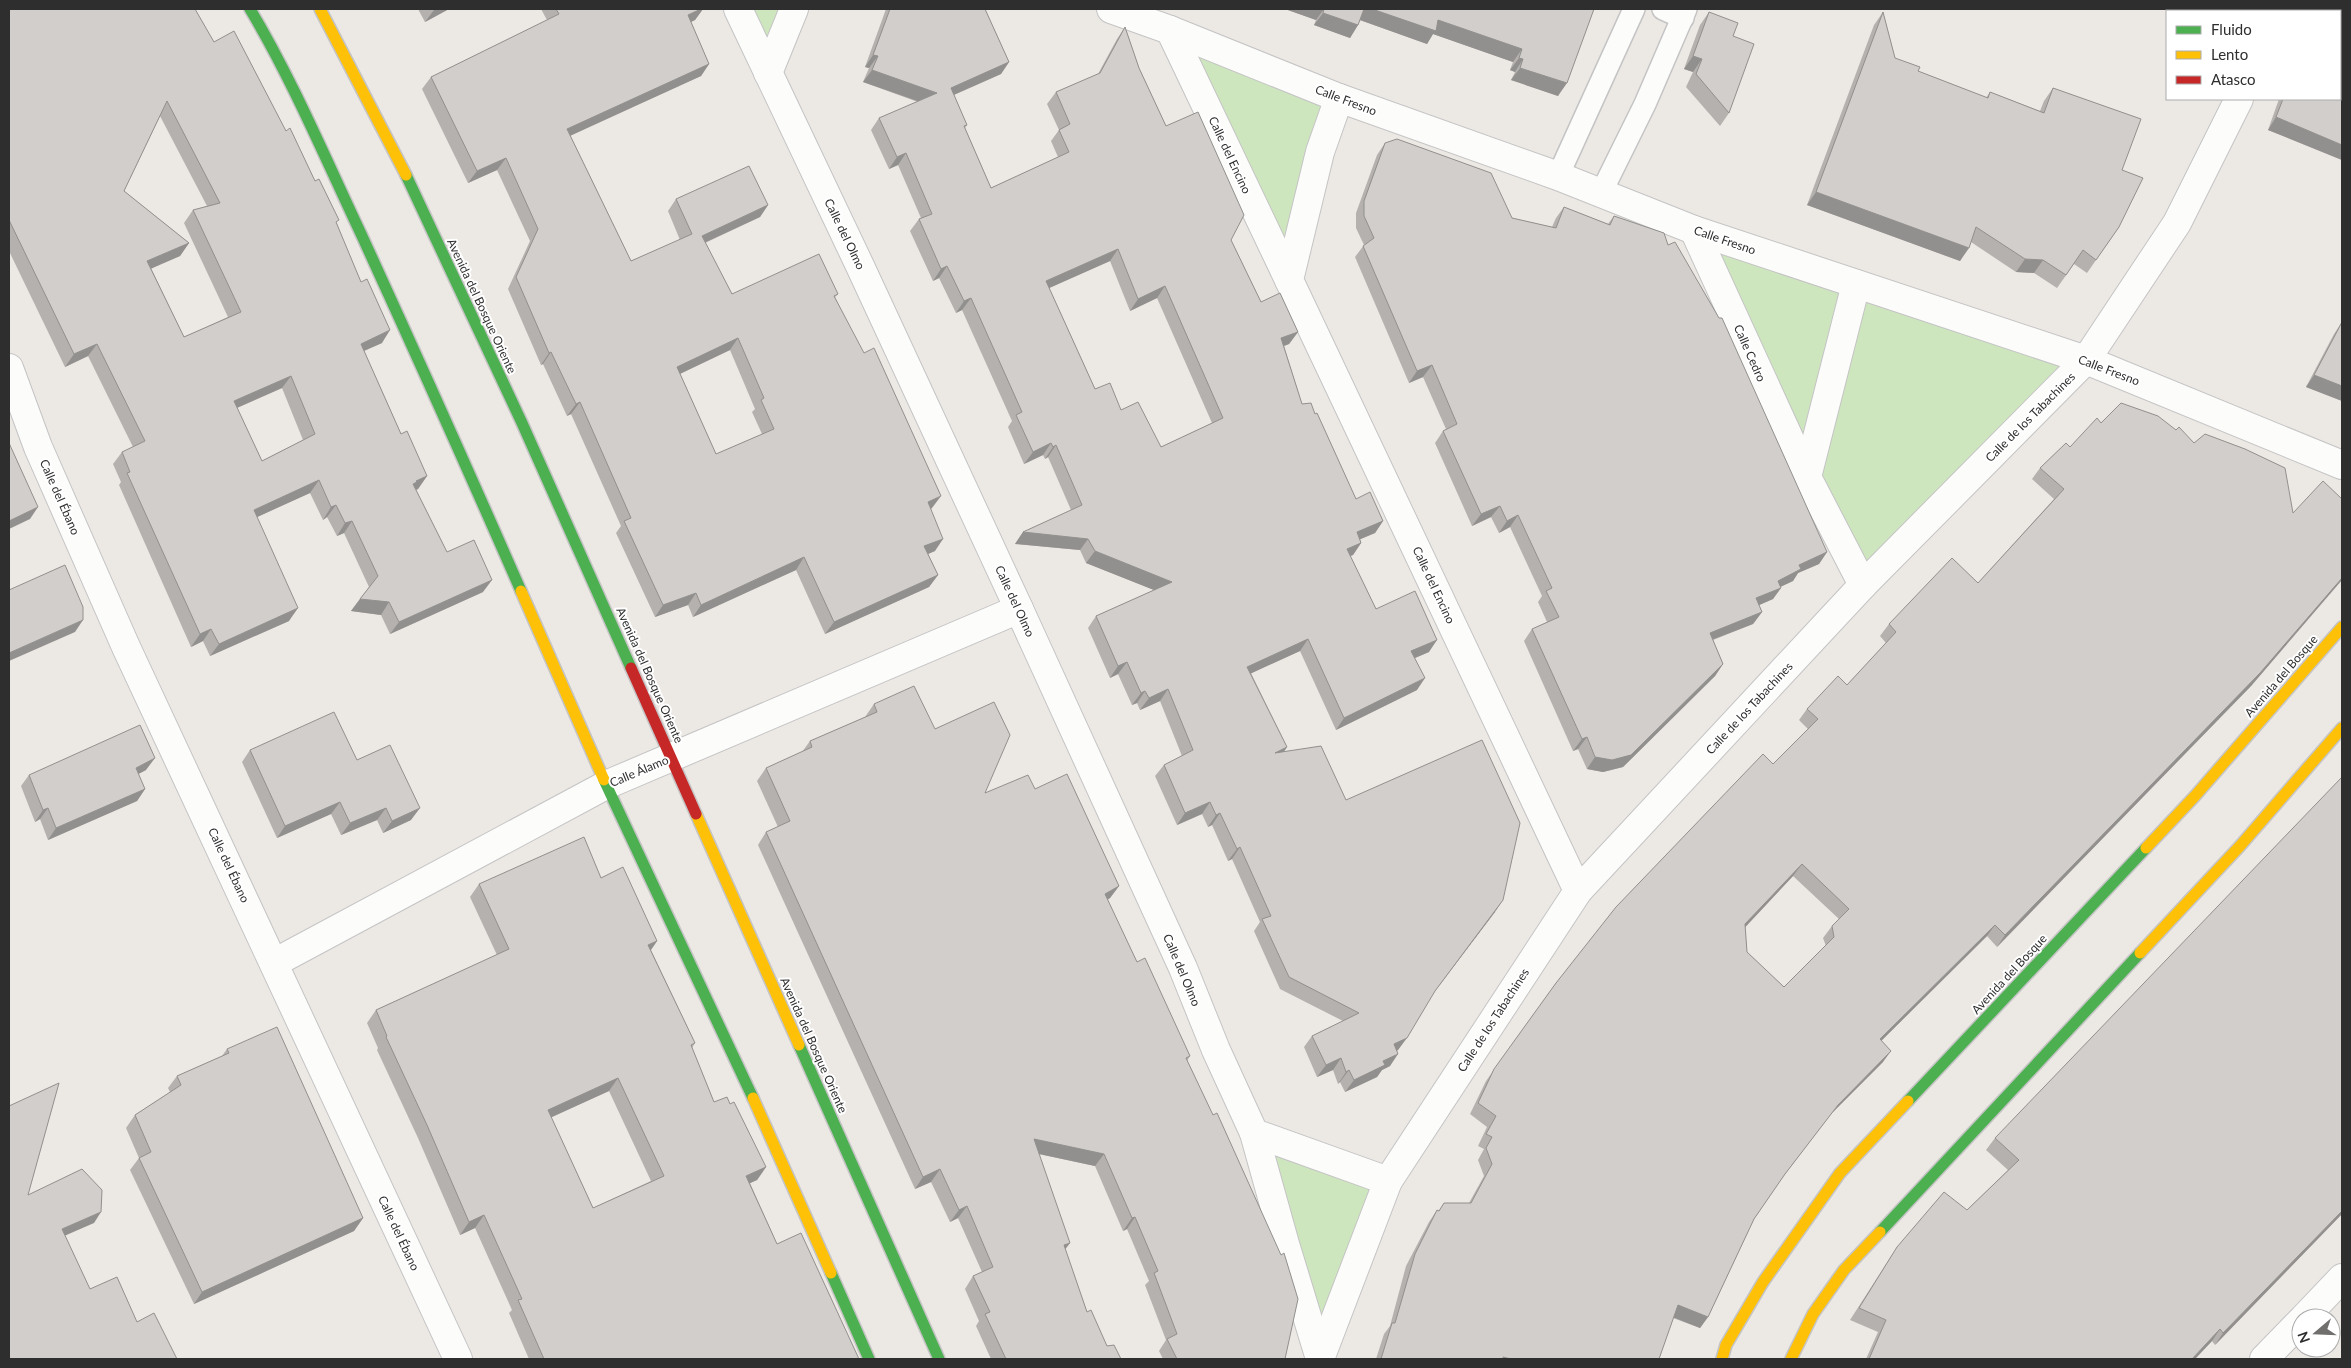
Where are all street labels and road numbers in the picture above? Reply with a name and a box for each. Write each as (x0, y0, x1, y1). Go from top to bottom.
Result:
street label: Calle Fresno (1313, 81, 1379, 119)
street label: Calle del Encino (1206, 114, 1255, 196)
street label: Calle del Olmo (821, 196, 869, 272)
street label: Calle Fresno (1692, 222, 1758, 258)
street label: Avenida del Bosque Oriente (444, 236, 520, 376)
street label: Calle Cedro (1731, 322, 1769, 384)
street label: Calle Fresno (2076, 351, 2142, 389)
street label: Calle de los Tabachines (1982, 369, 2078, 465)
street label: Calle del Ébano (37, 457, 83, 537)
street label: Calle del Encino (1410, 544, 1459, 626)
street label: Calle del Olmo (992, 563, 1038, 639)
street label: Avenida del Bosque Oriente (613, 605, 687, 745)
street label: Avenida del Bosque (2241, 632, 2321, 720)
street label: Calle de los Tabachines (1702, 659, 1796, 757)
street label: Calle Álamo (607, 752, 671, 790)
street label: Calle del Ébano (205, 825, 253, 905)
street label: Avenida del Bosque (1968, 931, 2050, 1017)
street label: Calle del Olmo (1160, 932, 1204, 1009)
street label: Calle de los Tabachines (1454, 965, 1532, 1075)
street label: Avenida del Bosque Oriente (777, 975, 851, 1115)
street label: Calle del Ébano (375, 1193, 423, 1273)

